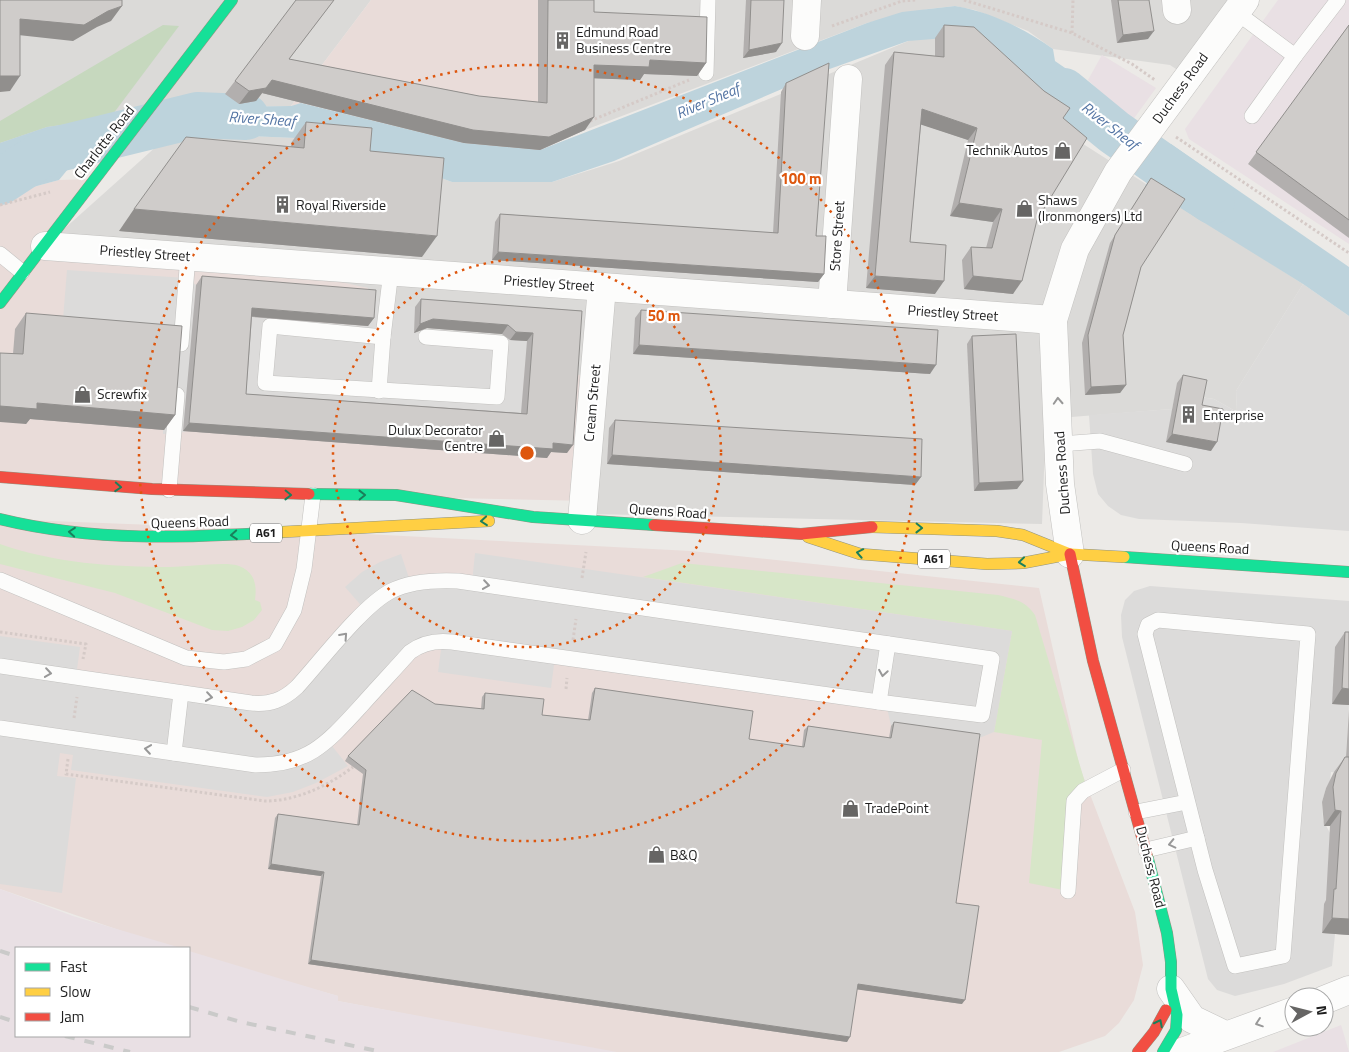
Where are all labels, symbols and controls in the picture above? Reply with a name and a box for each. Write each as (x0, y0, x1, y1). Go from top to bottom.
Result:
place label: Edmund Road Business Centre (576, 21, 671, 58)
building icon: Edmund Road Business Centre (552, 30, 572, 50)
street label: Duchess Road (1147, 48, 1213, 128)
water label: River Sheaf (672, 76, 745, 124)
water label: River Sheaf (1077, 96, 1146, 157)
street label: Charlotte Road (68, 101, 139, 183)
water label: River Sheaf (228, 105, 299, 132)
place label: Technik Autos (966, 139, 1048, 160)
shop icon: Technik Autos (1052, 140, 1072, 160)
text: 100 m (780, 167, 822, 190)
place label: Shaws (Ironmongers) Ltd (1038, 189, 1142, 226)
place label: Royal Riverside (296, 194, 386, 215)
building icon: Royal Riverside (272, 195, 292, 215)
shop icon: Shaws (Ironmongers) Ltd (1014, 198, 1034, 218)
street label: Store Street (824, 200, 849, 272)
street label: Priestley Street (99, 239, 191, 266)
street label: Priestley Street (503, 269, 595, 296)
street label: Priestley Street (907, 299, 999, 326)
text: 50 m (648, 304, 680, 327)
street label: Cream Street (578, 363, 605, 442)
place label: Screwfix (97, 383, 148, 404)
shop icon: Screwfix (73, 384, 93, 404)
one-way arrow (1052, 397, 1063, 405)
place label: Enterprise (1203, 404, 1264, 425)
building icon: Enterprise (1179, 405, 1199, 425)
place label: Dulux Decorator Centre (388, 419, 483, 456)
shop icon: Dulux Decorator Centre (487, 428, 507, 448)
street label: Duchess Road (1048, 431, 1075, 515)
centre of rings (518, 444, 536, 462)
one-way arrow (115, 481, 123, 492)
one-way arrow (284, 490, 292, 500)
one-way arrow (358, 490, 366, 500)
street label: Queens Road (628, 497, 708, 524)
street label: Queens Road (151, 510, 229, 533)
one-way arrow (480, 515, 488, 526)
one-way arrow (916, 523, 923, 533)
road number: A61 (250, 524, 282, 542)
one-way arrow (68, 527, 76, 538)
one-way arrow (230, 529, 238, 540)
street label: Queens Road (1170, 534, 1250, 559)
one-way arrow (856, 548, 865, 559)
road number: A61 (918, 550, 950, 568)
one-way arrow (1018, 557, 1026, 568)
one-way arrow (482, 579, 490, 590)
one-way arrow (338, 632, 347, 641)
one-way arrow (44, 668, 53, 678)
one-way arrow (878, 669, 889, 677)
one-way arrow (205, 691, 213, 702)
one-way arrow (144, 745, 153, 755)
place label: TradePoint (865, 797, 929, 818)
shop icon: TradePoint (841, 798, 861, 818)
street label: Duchess Road (1131, 824, 1172, 910)
one-way arrow (1167, 838, 1176, 849)
place label: B&Q (670, 844, 697, 865)
shop icon: B&Q (646, 845, 666, 865)
legend (15, 947, 190, 1037)
text: Fast (60, 955, 88, 978)
text: Slow (60, 980, 91, 1003)
north arrow (1284, 987, 1334, 1037)
text: N (1311, 1004, 1333, 1016)
text: Jam (60, 1005, 84, 1028)
one-way arrow (1256, 1017, 1264, 1027)
one-way arrow (1153, 1019, 1163, 1028)

